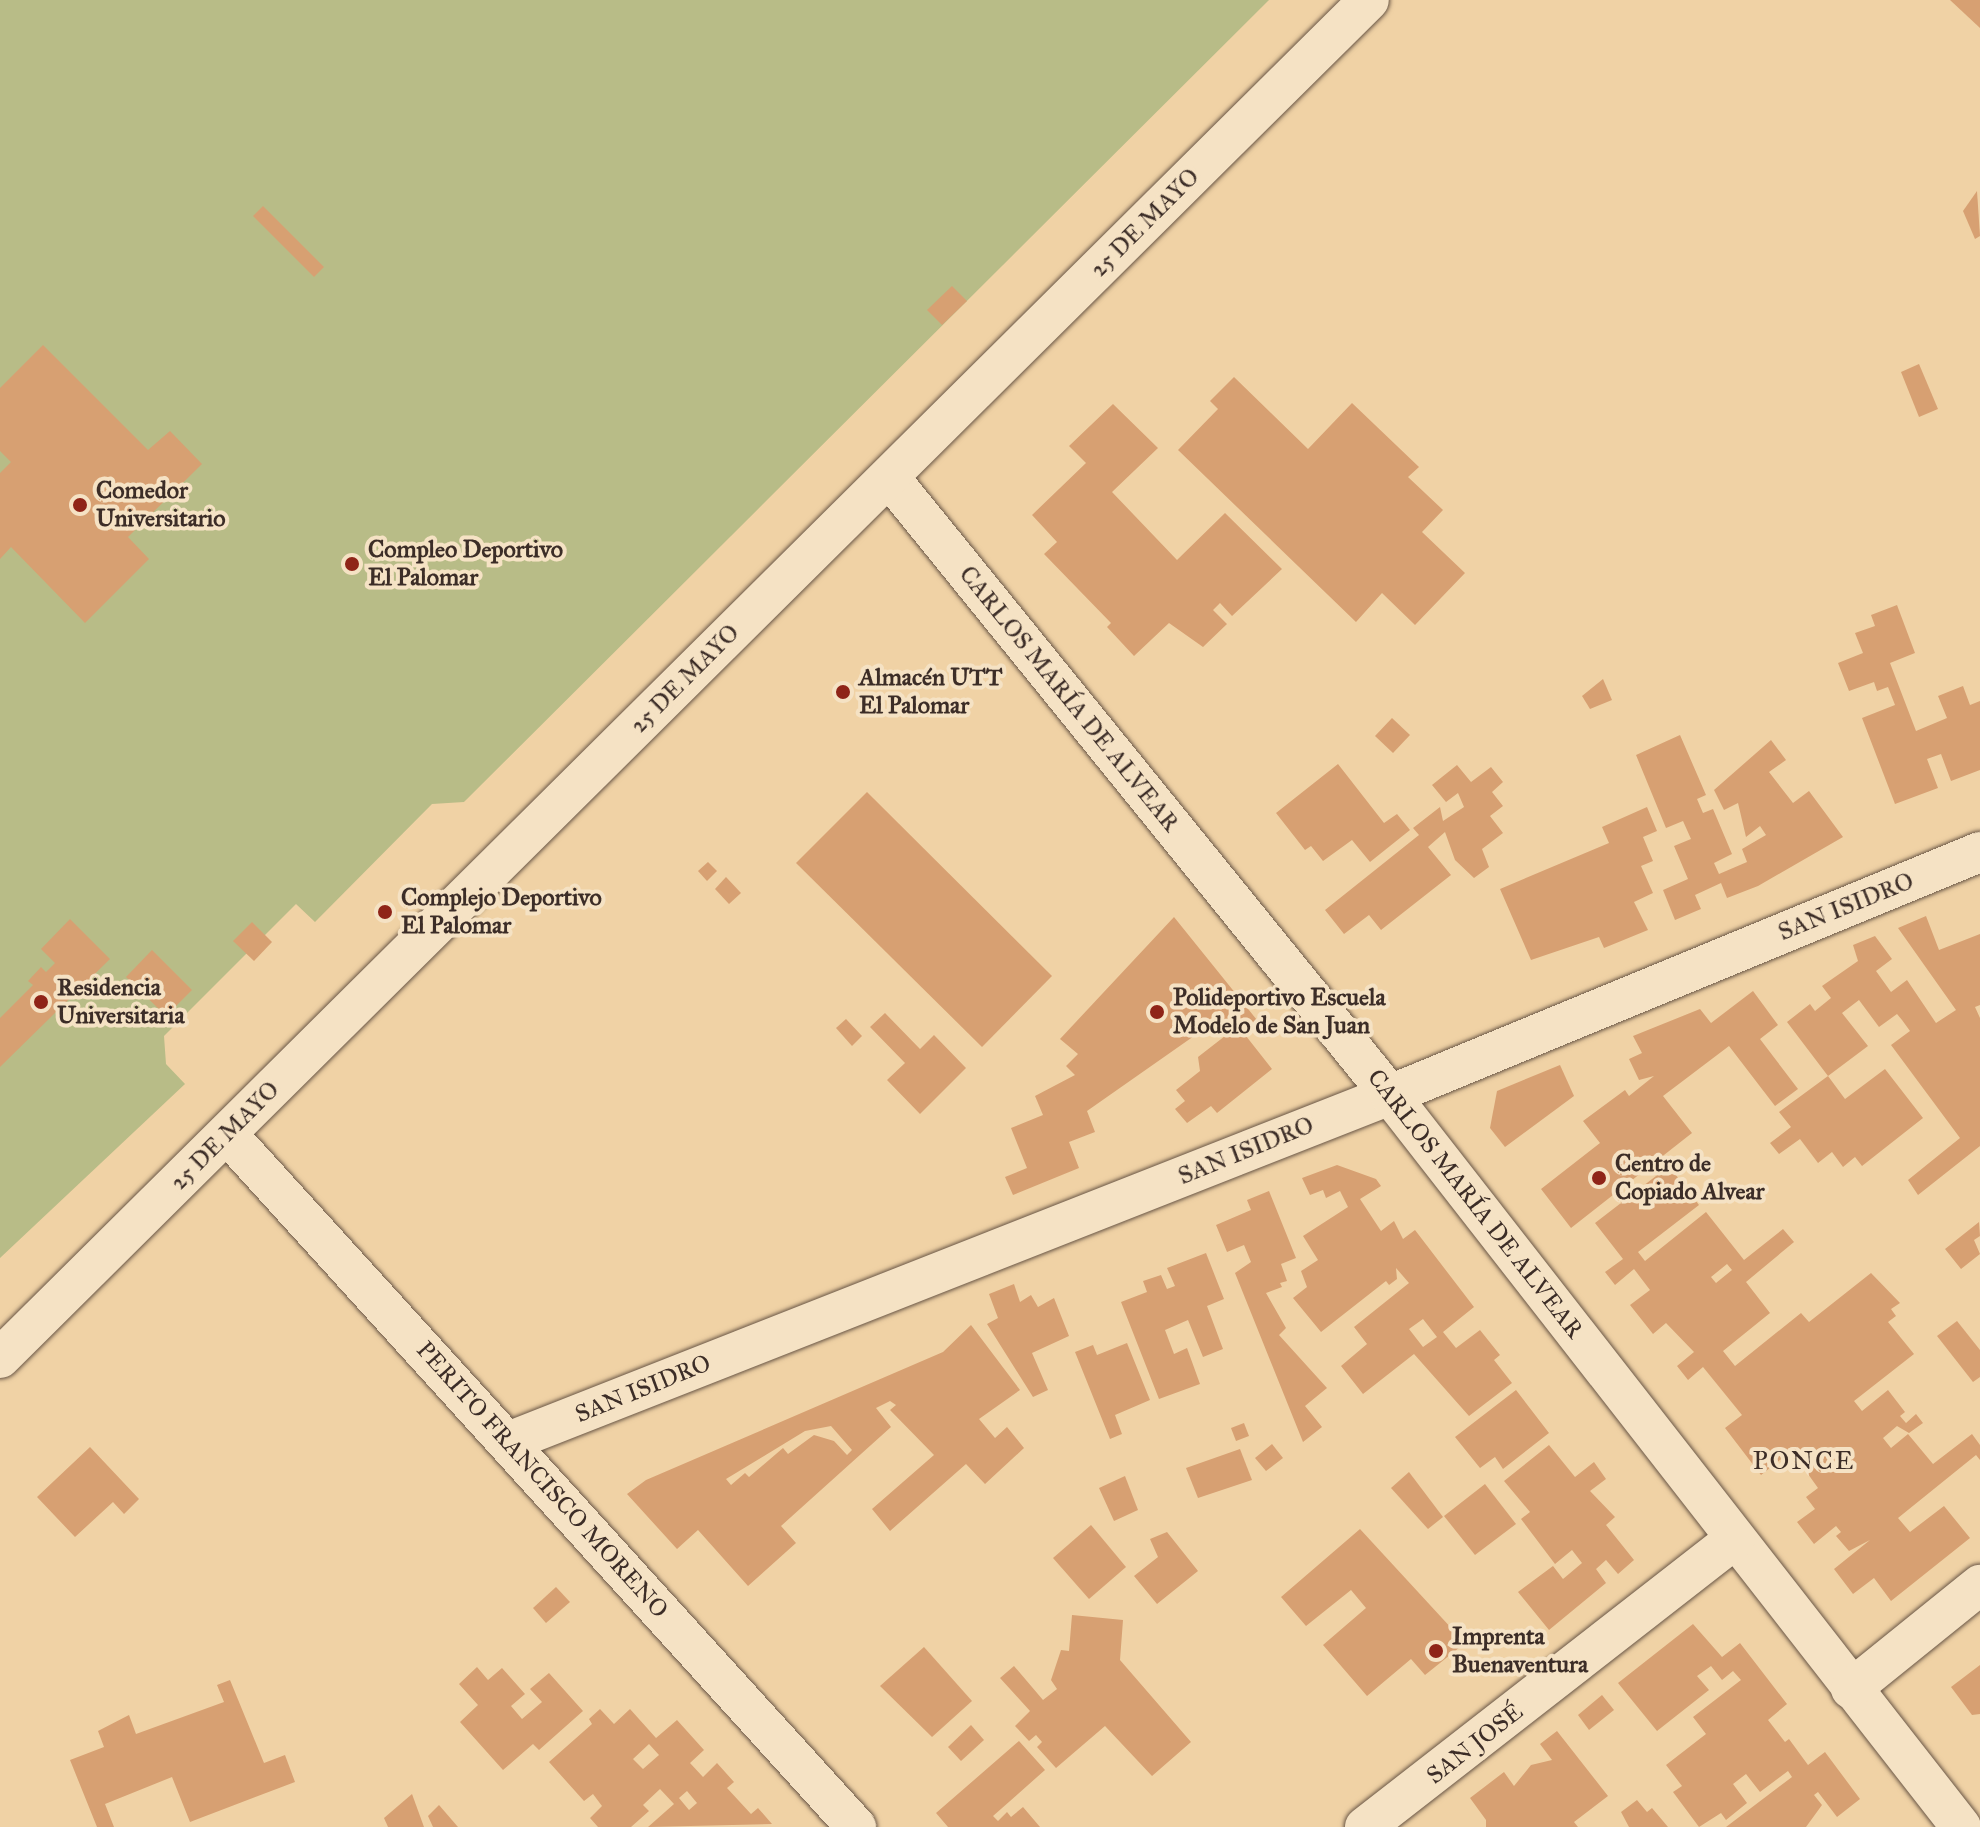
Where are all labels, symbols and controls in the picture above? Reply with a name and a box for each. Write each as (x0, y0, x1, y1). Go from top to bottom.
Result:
street label: 25 DE MAYO (1085, 163, 1205, 283)
place label: Comedor Universitario (96, 477, 226, 533)
marker: Comedor Universitario (71, 496, 89, 514)
place label: Compleo Deportivo El Palomar (368, 536, 563, 592)
marker: Compleo Deportivo El Palomar (343, 555, 361, 573)
street label: CARLOS MARÍA DE ALVEAR (953, 560, 1185, 838)
street label: 25 DE MAYO (625, 619, 745, 739)
place label: Almacén UTT El Palomar (859, 664, 1002, 720)
marker: Almacén UTT El Palomar (834, 683, 852, 701)
street label: SAN ISIDRO (1774, 867, 1918, 947)
place label: Complejo Deportivo El Palomar (401, 884, 602, 940)
marker: Complejo Deportivo El Palomar (376, 903, 394, 921)
place label: Residencia Universitaria (57, 974, 185, 1030)
place label: Polideportivo Escuela Modelo de San Juan (1173, 984, 1386, 1040)
marker: Residencia Universitaria (32, 993, 50, 1011)
marker: Polideportivo Escuela Modelo de San Juan (1148, 1003, 1166, 1021)
street label: CARLOS MARÍA DE ALVEAR (1361, 1064, 1589, 1344)
street label: 25 DE MAYO (165, 1076, 285, 1196)
street label: SAN ISIDRO (1174, 1111, 1318, 1191)
place label: Centro de Copiado Alvear (1615, 1150, 1765, 1206)
marker: Centro de Copiado Alvear (1590, 1169, 1608, 1187)
street label: PERITO FRANCISCO MORENO (410, 1336, 674, 1624)
street label: SAN ISIDRO (571, 1349, 715, 1429)
district label: PONCE (1753, 1445, 1855, 1477)
place label: Imprenta Buenaventura (1452, 1623, 1588, 1679)
marker: Imprenta Buenaventura (1427, 1642, 1445, 1660)
street label: SAN JOSÉ (1421, 1698, 1529, 1790)

